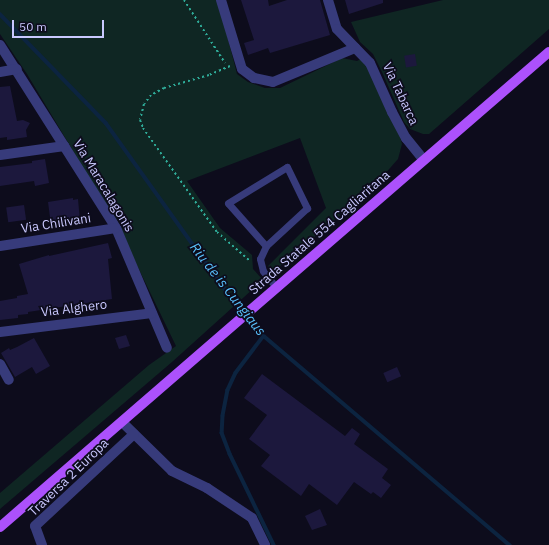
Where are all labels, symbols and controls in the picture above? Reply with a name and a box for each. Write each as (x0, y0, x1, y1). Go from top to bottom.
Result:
scale bar (14, 12, 106, 38)
text: 50 m (19, 19, 47, 34)
street label: Via Tabarca (379, 60, 421, 128)
street label: Via Maracalagonis (69, 137, 137, 235)
street label: Strada Statale 554 Cagliaritana (246, 168, 394, 298)
street label: Via Chilivani (20, 211, 92, 237)
water label: Riu de is Cungiaus (186, 239, 270, 339)
street label: Via Alghero (40, 297, 108, 321)
street label: Traversa 2 Europa (26, 436, 112, 520)

